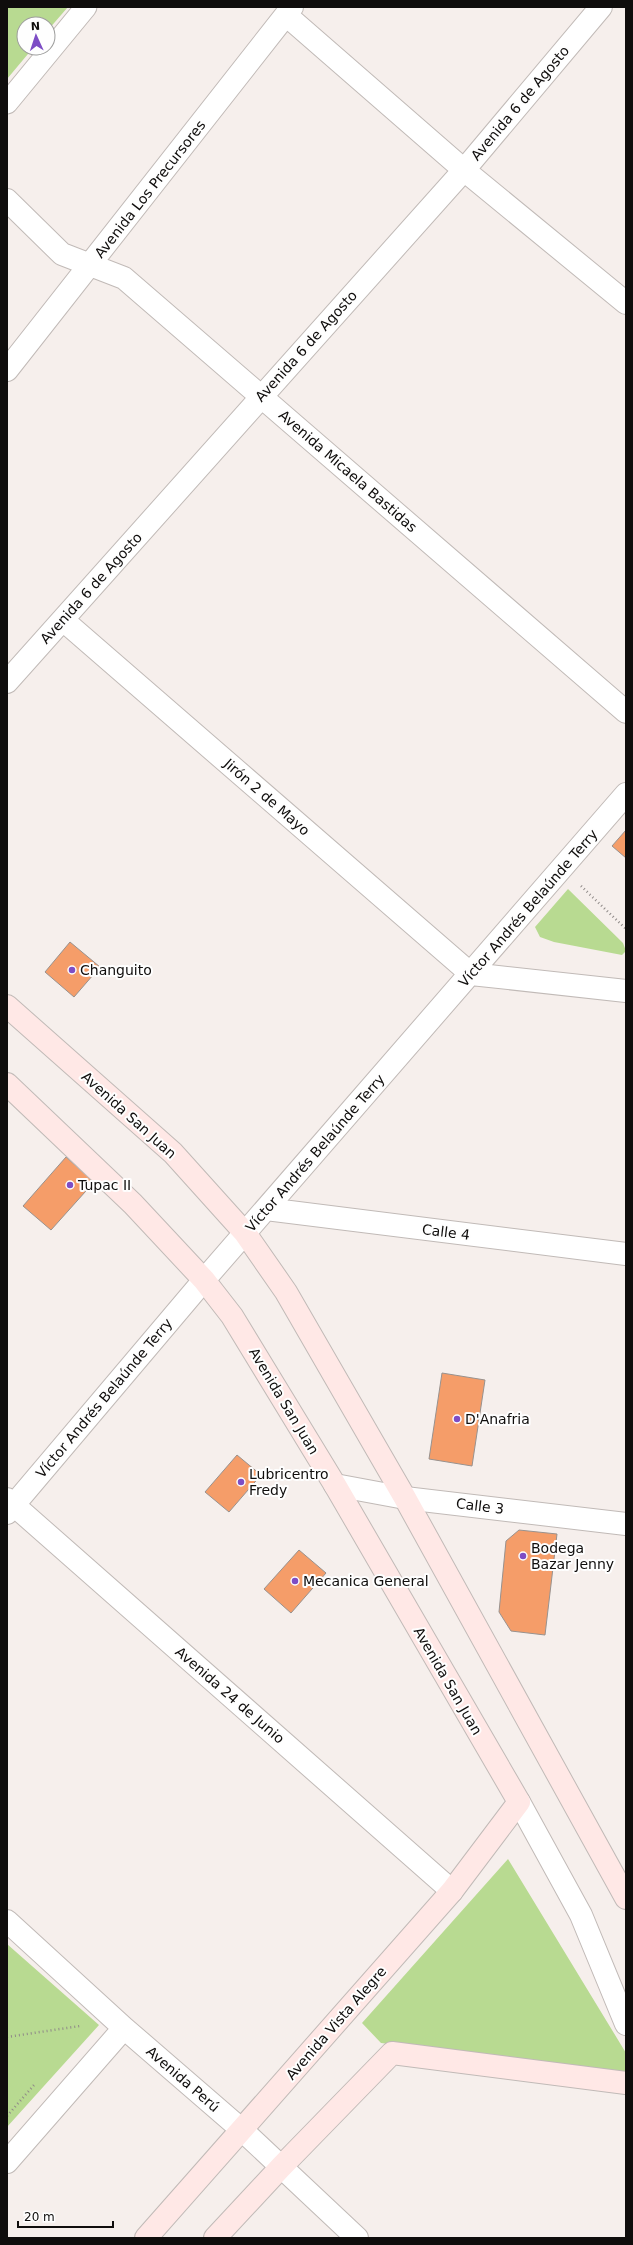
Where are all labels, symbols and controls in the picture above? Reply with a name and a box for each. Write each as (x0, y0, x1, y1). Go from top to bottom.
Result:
north arrow (16, 16, 56, 56)
text: N (31, 20, 40, 33)
street label: Avenida 6 de Agosto (468, 43, 572, 163)
street label: Avenida Los Precursores (91, 117, 209, 261)
street label: Avenida 6 de Agosto (252, 287, 360, 405)
street label: Avenida Micaela Bastidas (276, 407, 420, 535)
street label: Avenida 6 de Agosto (37, 529, 145, 647)
street label: Jirón 2 de Mayo (220, 755, 313, 839)
street label: Víctor Andrés Belaúnde Terry (455, 826, 601, 990)
place label: Changuito (80, 962, 152, 978)
marker: Changuito (67, 965, 77, 975)
street label: Avenida San Juan (78, 1068, 180, 1162)
street label: Víctor Andrés Belaúnde Terry (242, 1071, 388, 1235)
place label: Tupac II (77, 1177, 131, 1193)
marker: Tupac II (65, 1180, 75, 1190)
street label: Calle 4 (421, 1221, 471, 1243)
street label: Víctor Andrés Belaúnde Terry (33, 1315, 175, 1481)
street label: Avenida San Juan (246, 1345, 322, 1457)
place label: D'Anafria (465, 1411, 530, 1427)
marker: D'Anafria (452, 1414, 462, 1424)
place label: Lubricentro Fredy (249, 1466, 329, 1498)
marker: Lubricentro Fredy (236, 1477, 246, 1487)
street label: Calle 3 (455, 1495, 505, 1517)
place label: Bodega Bazar Jenny (531, 1540, 614, 1572)
marker: Bodega Bazar Jenny (518, 1551, 528, 1561)
place label: Mecanica General (303, 1573, 429, 1589)
marker: Mecanica General (290, 1576, 300, 1586)
street label: Avenida San Juan (411, 1624, 485, 1738)
street label: Avenida 24 de Junio (172, 1643, 288, 1747)
street label: Avenida Vista Alegre (283, 1963, 389, 2083)
street label: Avenida Perú (143, 2043, 223, 2115)
scale bar (18, 2203, 113, 2229)
text: 20 m (24, 2210, 55, 2224)

